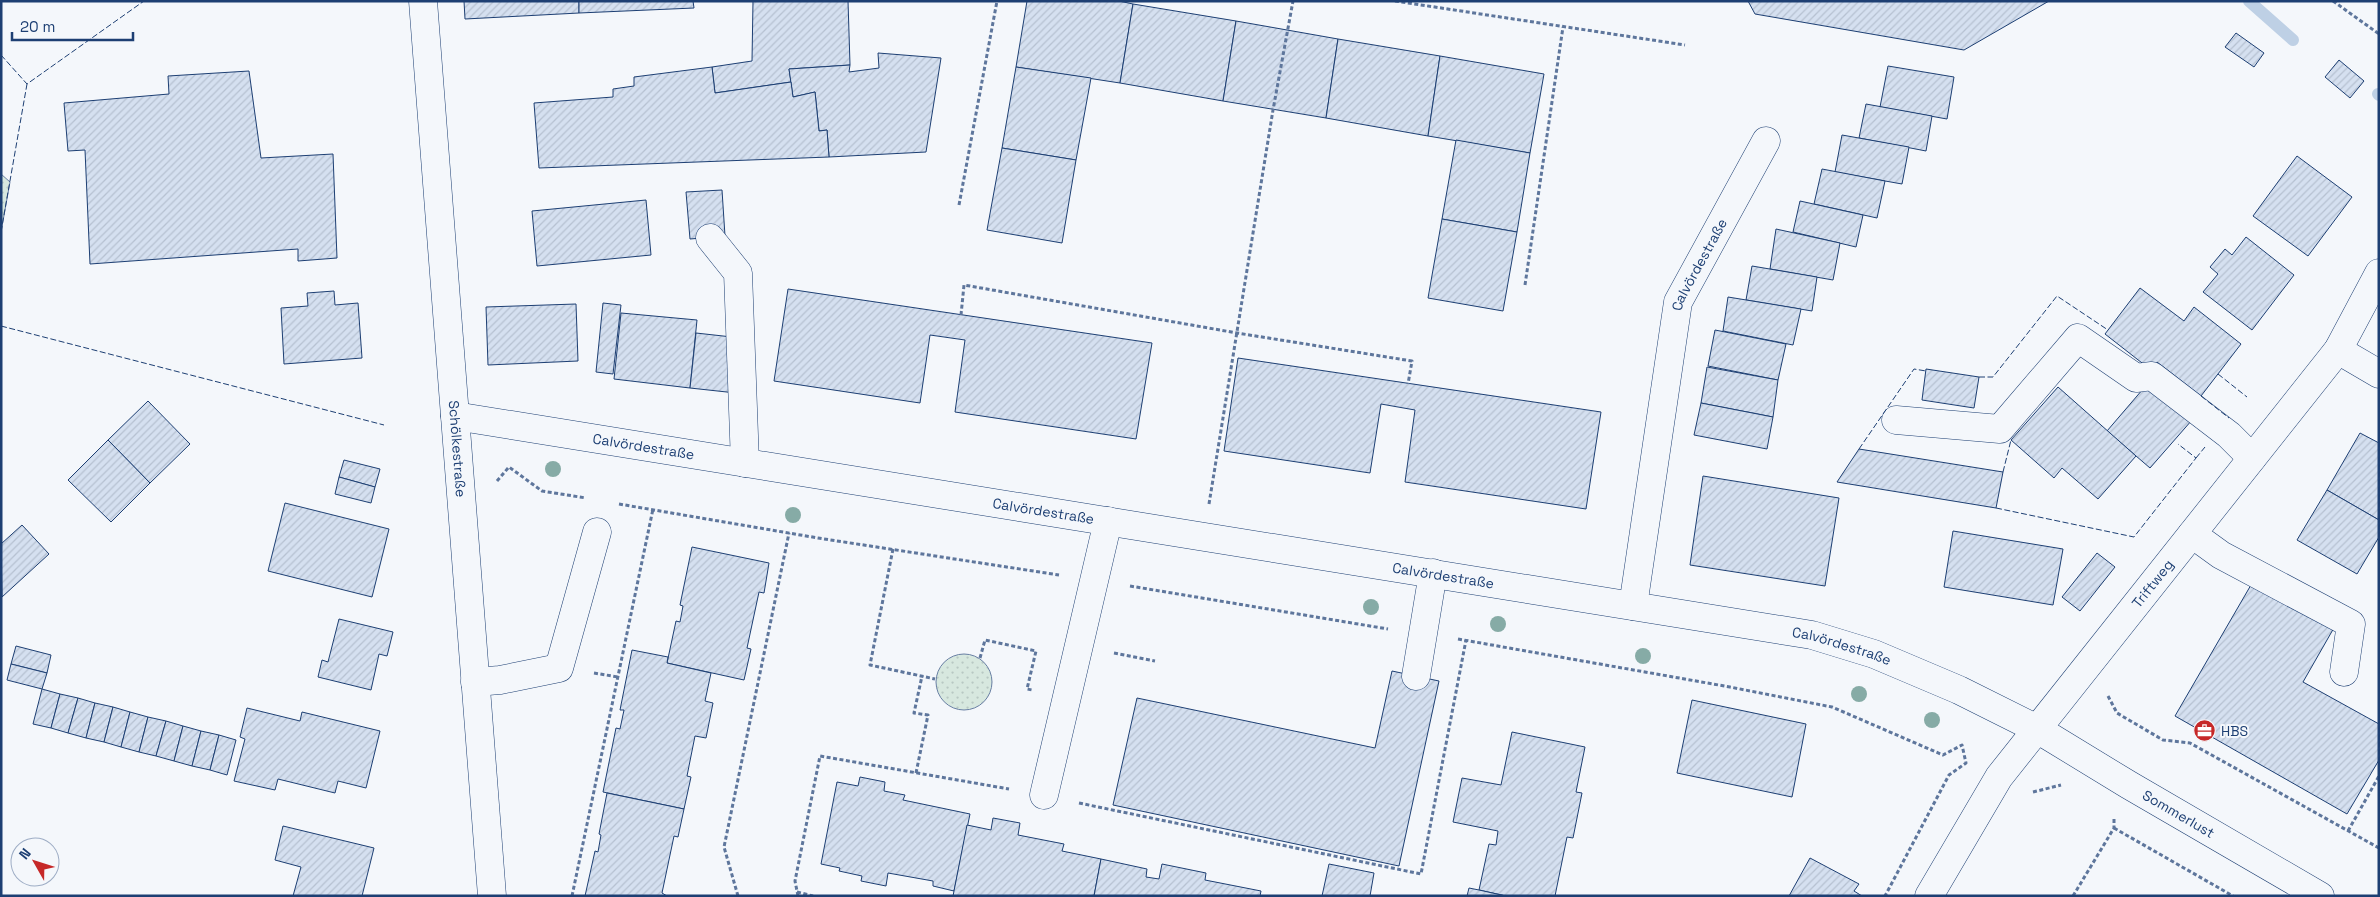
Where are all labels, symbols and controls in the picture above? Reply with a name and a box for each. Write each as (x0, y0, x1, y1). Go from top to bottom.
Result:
scale bar (12, 10, 134, 42)
text: 20 m (20, 17, 55, 36)
street label: Calvördestraße (1668, 215, 1731, 312)
street label: Schölkestraße (445, 400, 470, 498)
street label: Calvördestraße (591, 429, 696, 463)
street label: Calvördestraße (991, 494, 1095, 528)
street label: Triftweg (2128, 556, 2177, 611)
street label: Calvördestraße (1391, 558, 1495, 593)
street label: Calvördestraße (1791, 623, 1894, 669)
office icon: HBS (2193, 719, 2217, 743)
place label: HBS (2221, 722, 2248, 740)
street label: Sommerlust (2139, 786, 2218, 842)
north arrow (10, 837, 60, 887)
text: N (15, 845, 35, 863)

